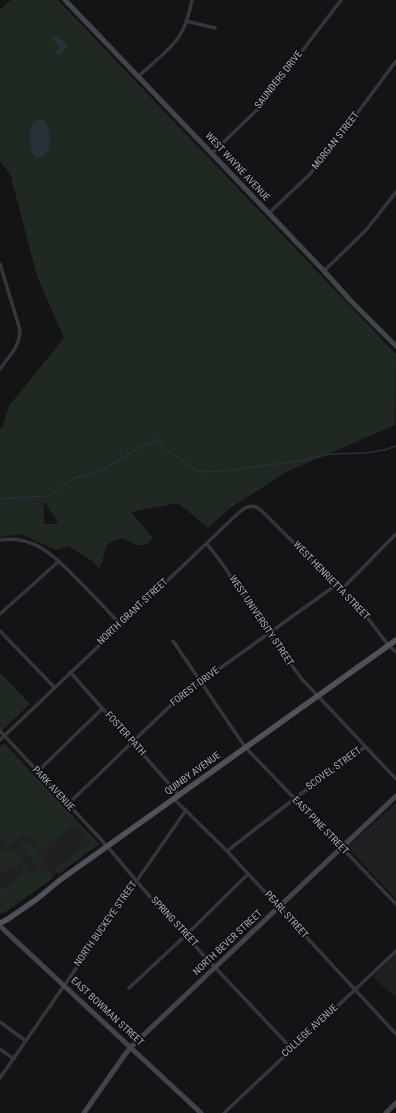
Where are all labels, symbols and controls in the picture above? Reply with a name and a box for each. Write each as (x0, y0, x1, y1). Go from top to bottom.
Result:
street label: SAUNDERS DRIVE (253, 49, 305, 111)
street label: MORGAN STREET (310, 110, 362, 172)
street label: WEST WAYNE AVENUE (202, 130, 272, 204)
street label: WEST HENRIETTA STREET (290, 539, 372, 623)
street label: WEST UNIVERSITY STREET (226, 573, 296, 669)
street label: NORTH GRANT STREET (95, 576, 171, 648)
street label: FOREST DRIVE (168, 665, 222, 709)
street label: FOSTER PATH (102, 709, 148, 759)
street label: SCOVEL STREET (304, 745, 364, 793)
street label: QUINBY AVENUE (163, 750, 223, 798)
street label: PARK AVENUE (29, 764, 77, 814)
street label: EAST PINE STREET (289, 795, 351, 857)
street label: NORTH BUCKEYE STREET (72, 879, 140, 969)
street label: PEARL STREET (262, 889, 310, 941)
street label: SPRING STREET (148, 895, 200, 949)
street label: NORTH BEVER STREET (191, 908, 265, 978)
street label: EAST BOWMAN STREET (68, 975, 146, 1049)
street label: COLLEGE AVENUE (280, 1002, 340, 1060)

